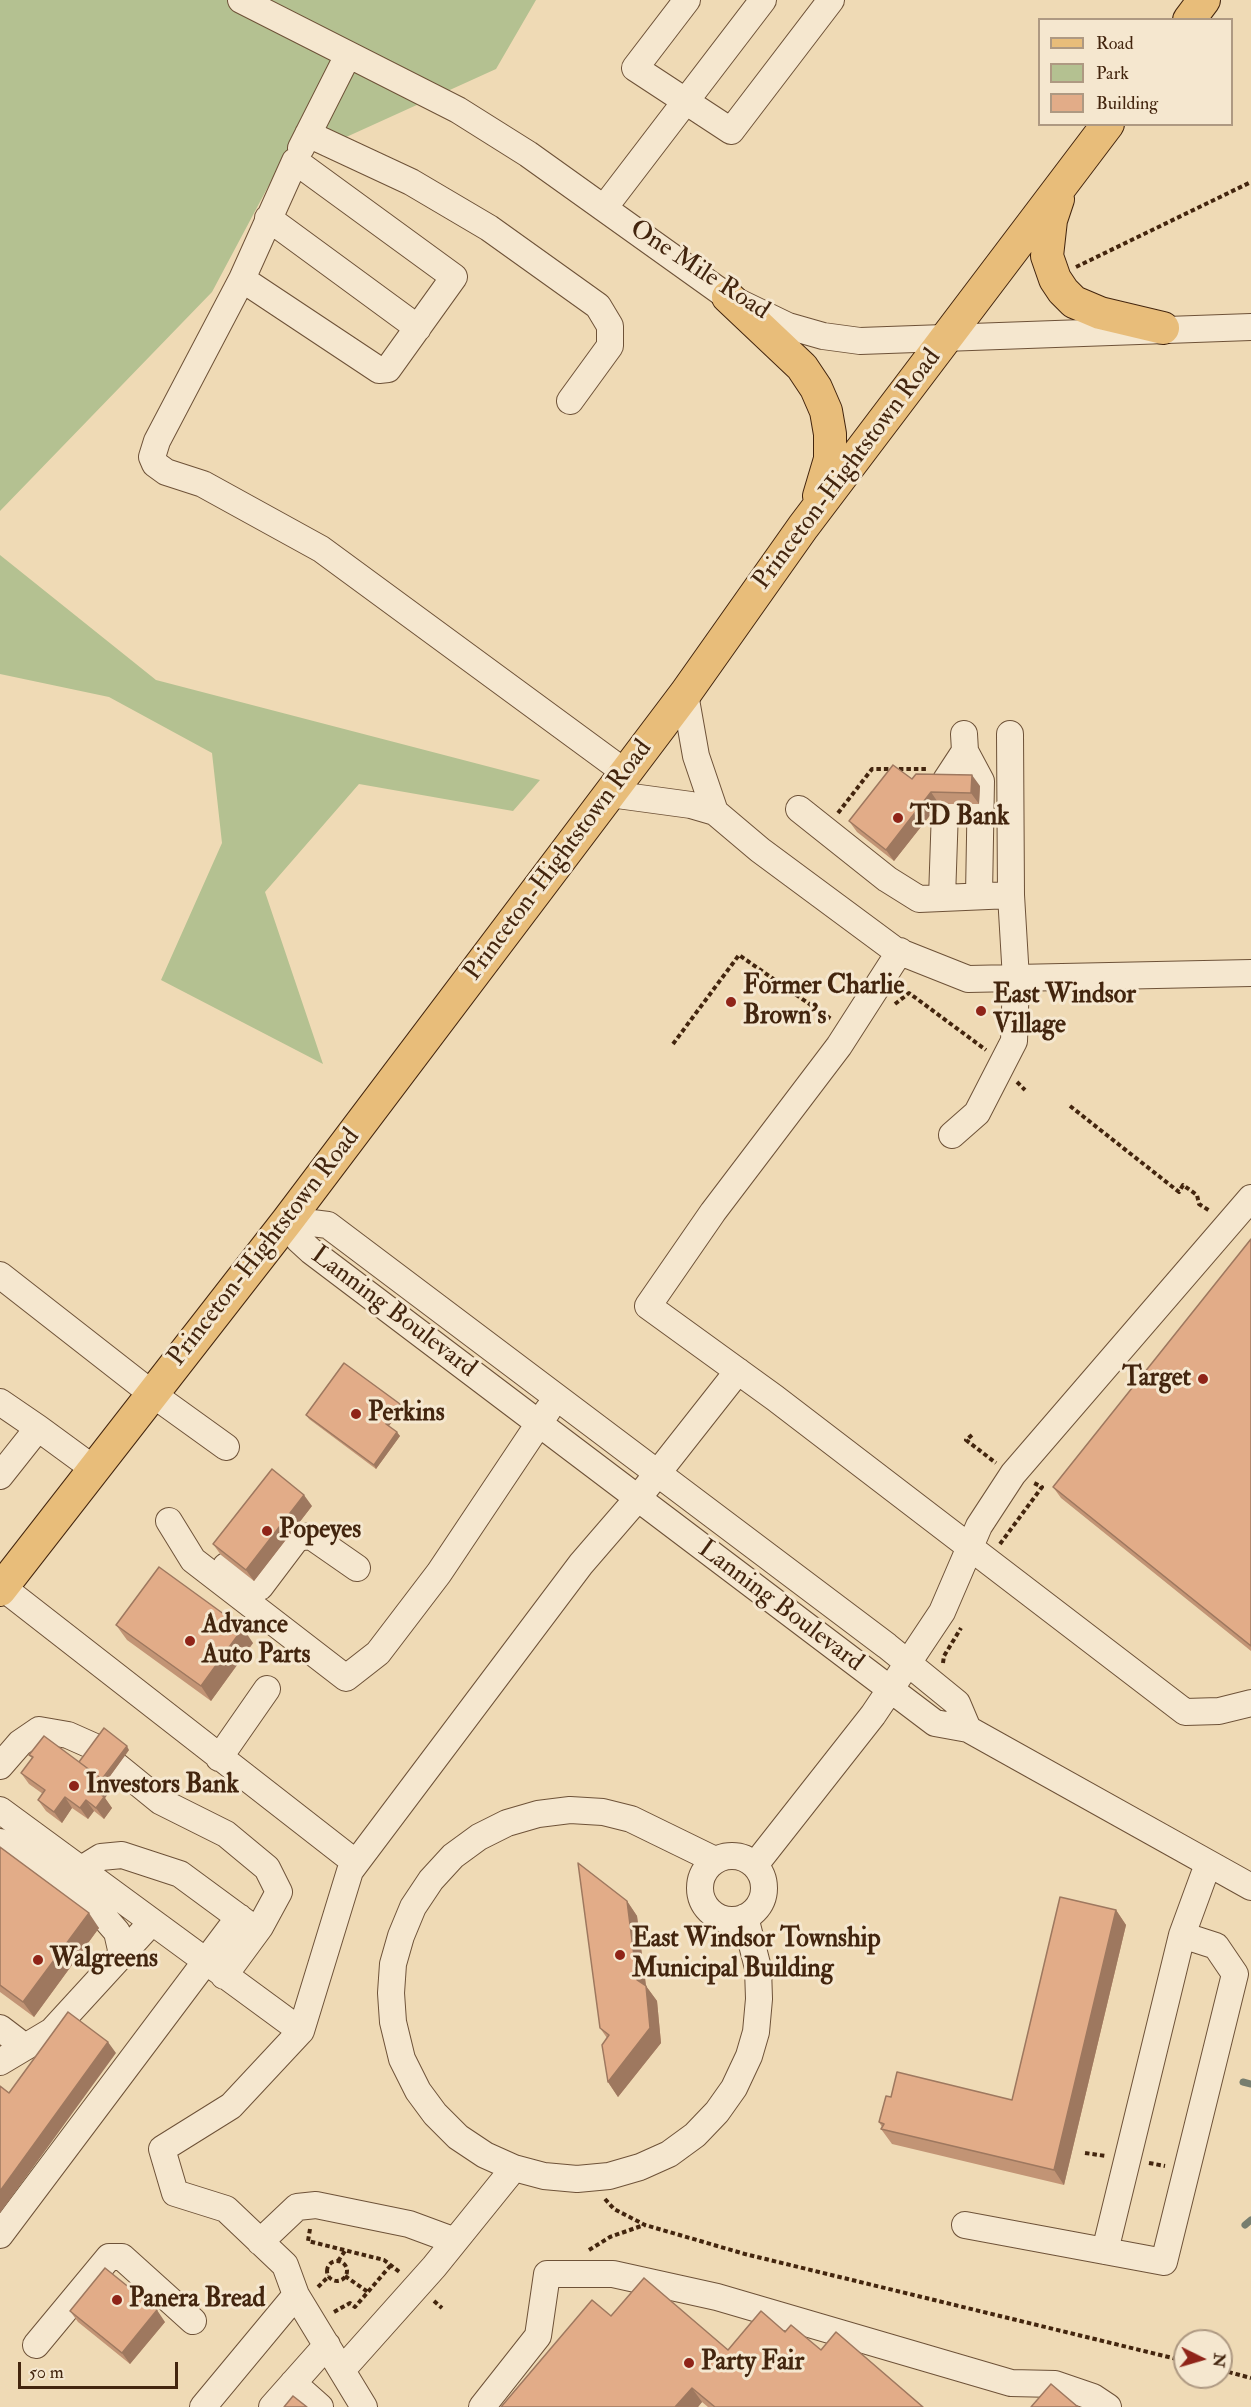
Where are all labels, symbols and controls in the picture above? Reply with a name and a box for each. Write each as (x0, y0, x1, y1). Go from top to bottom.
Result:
legend (1038, 18, 1233, 126)
text: Road (1096, 32, 1134, 55)
text: Park (1096, 62, 1129, 85)
text: Building (1096, 92, 1158, 115)
street label: One Mile Road (623, 214, 775, 328)
street label: Princeton-Hightstown Road (747, 343, 949, 597)
street label: Princeton-Hightstown Road (458, 734, 660, 988)
place label: TD Bank (910, 802, 1010, 834)
marker: TD Bank (891, 811, 905, 825)
place label: Former Charlie Brown's (743, 971, 904, 1032)
place label: East Windsor Village (993, 980, 1136, 1042)
marker: Former Charlie Brown's (724, 995, 738, 1009)
marker: East Windsor Village (974, 1004, 988, 1018)
street label: Princeton-Hightstown Road (162, 1123, 368, 1373)
street label: Lanning Boulevard (304, 1241, 482, 1385)
place label: Target (1122, 1363, 1191, 1395)
marker: Target (1196, 1372, 1210, 1386)
place label: Perkins (368, 1398, 445, 1430)
marker: Perkins (349, 1407, 363, 1421)
place label: Popeyes (279, 1515, 361, 1547)
marker: Popeyes (260, 1524, 274, 1538)
street label: Lanning Boulevard (691, 1535, 869, 1679)
place label: Advance Auto Parts (202, 1610, 310, 1672)
marker: Advance Auto Parts (183, 1634, 197, 1648)
place label: Investors Bank (86, 1770, 239, 1802)
marker: Investors Bank (67, 1779, 81, 1793)
place label: East Windsor Township Municipal Building (632, 1924, 881, 1985)
place label: Walgreens (50, 1944, 158, 1976)
marker: East Windsor Township Municipal Building (613, 1948, 627, 1962)
marker: Walgreens (31, 1953, 45, 1967)
place label: Panera Bread (129, 2284, 265, 2316)
marker: Panera Bread (110, 2293, 124, 2307)
north arrow (1173, 2329, 1233, 2389)
place label: Party Fair (701, 2347, 804, 2379)
scale bar (21, 2350, 182, 2388)
text: N (1208, 2352, 1230, 2368)
marker: Party Fair (682, 2356, 696, 2370)
text: 50 m (29, 2361, 64, 2384)

